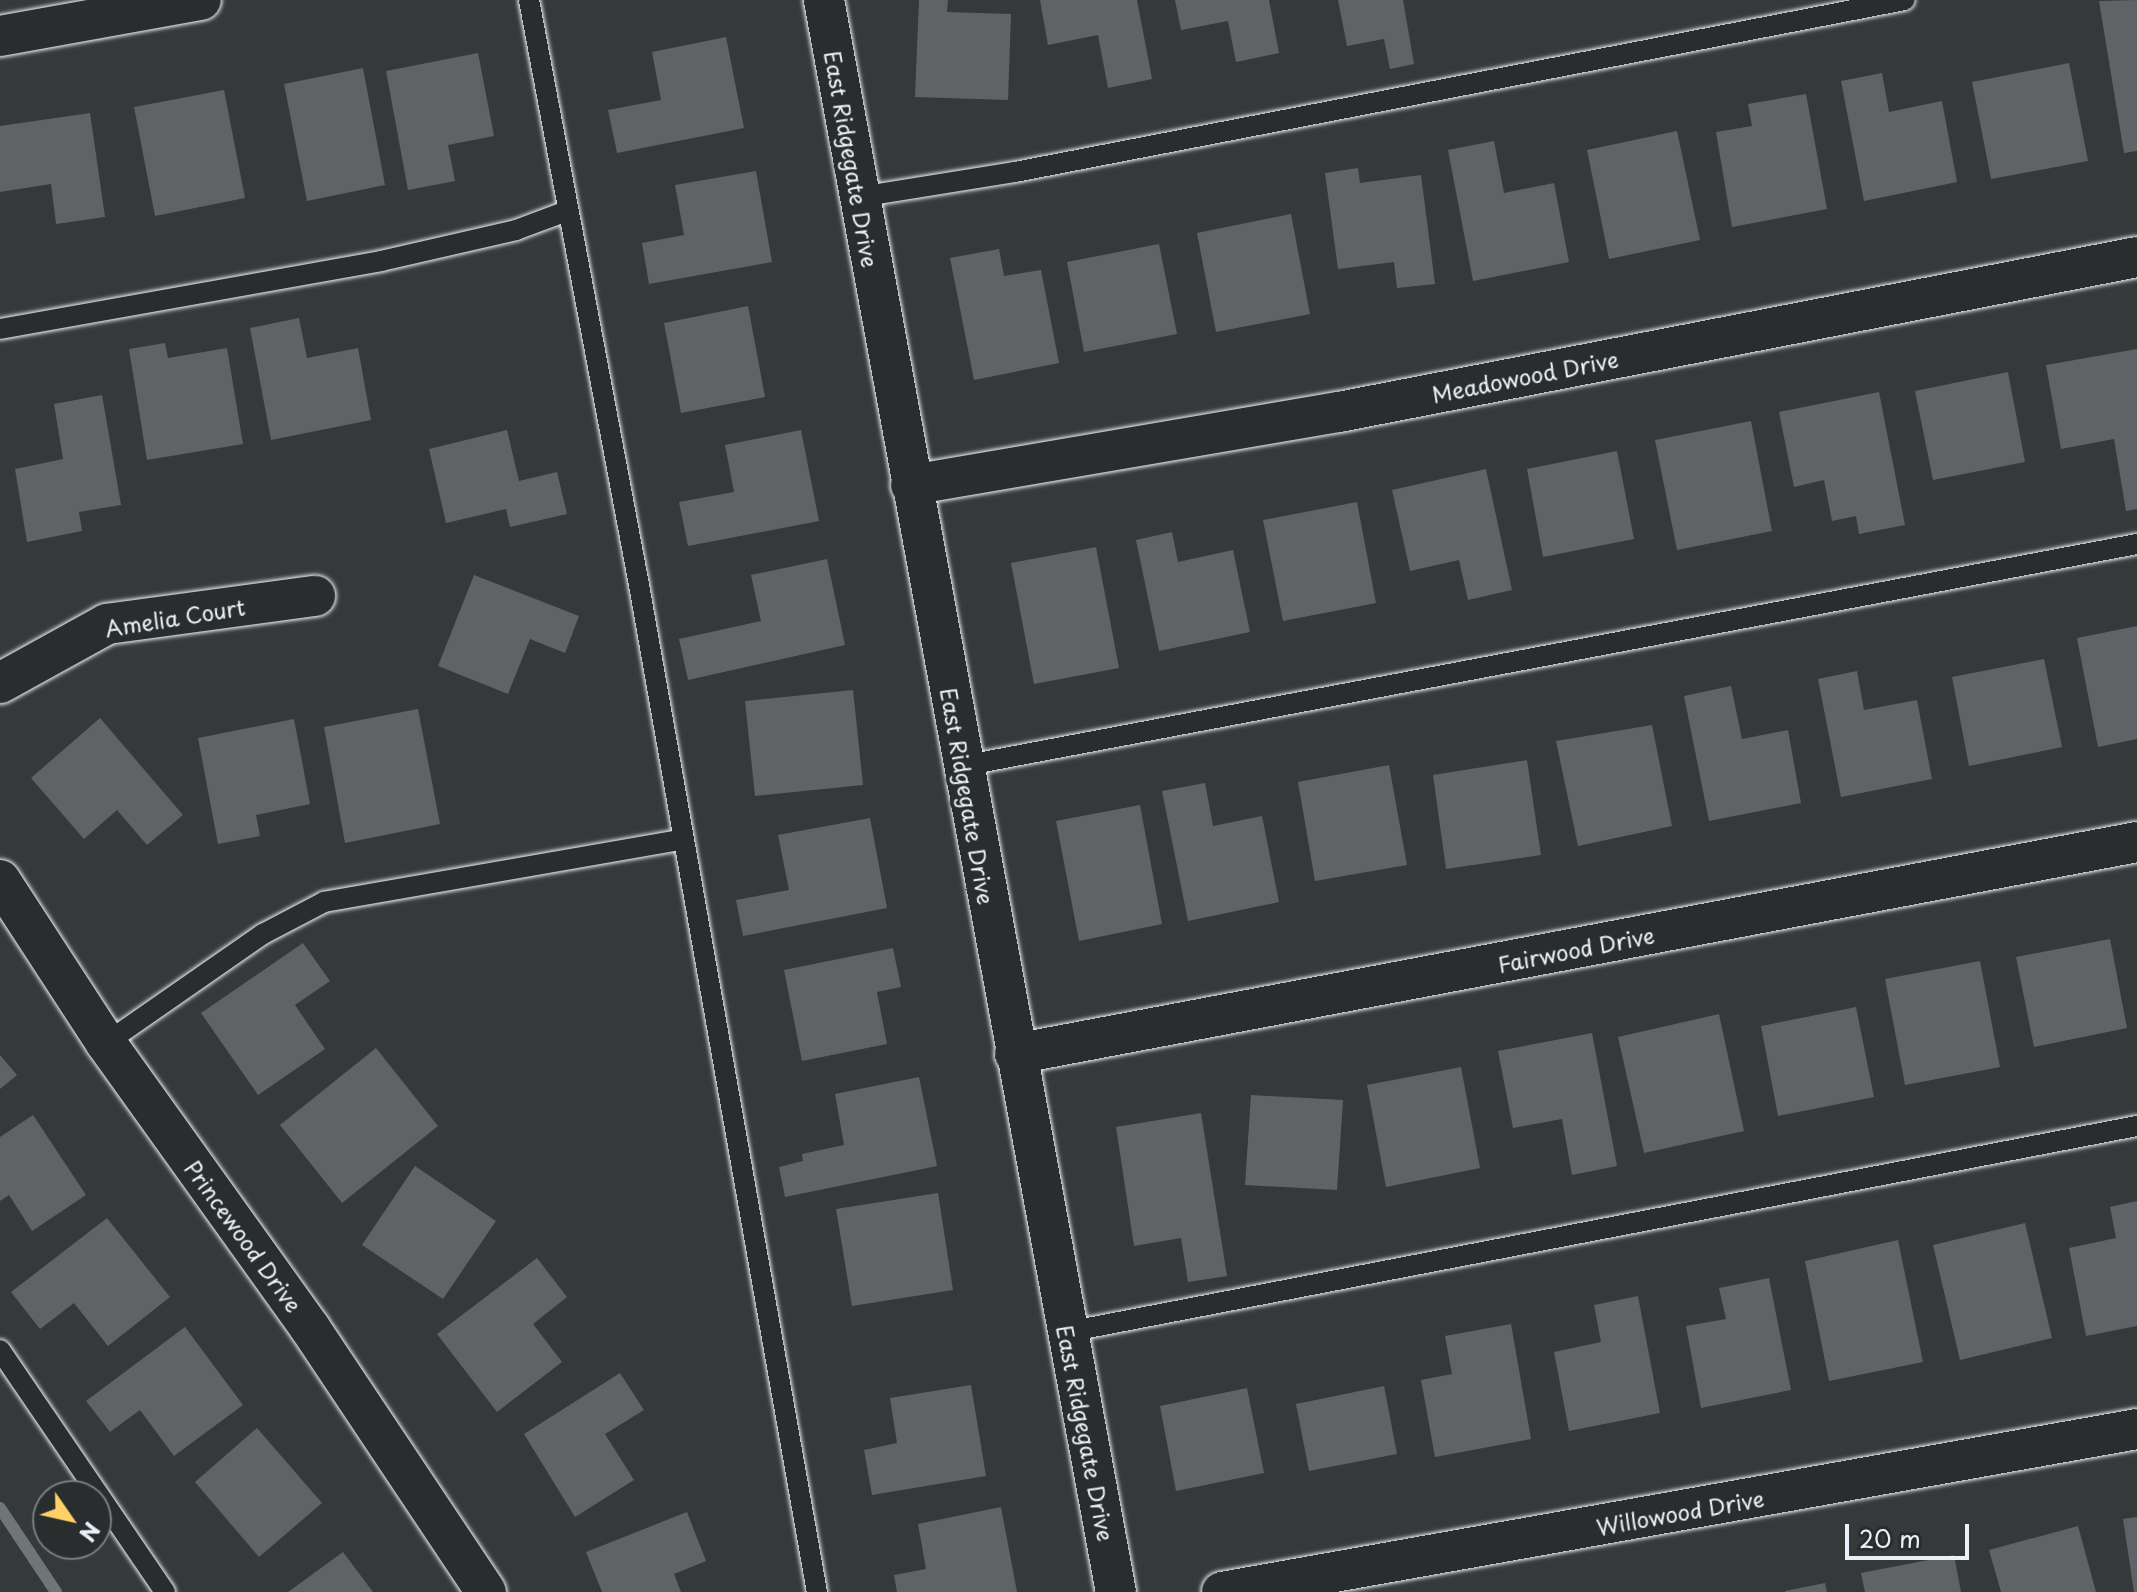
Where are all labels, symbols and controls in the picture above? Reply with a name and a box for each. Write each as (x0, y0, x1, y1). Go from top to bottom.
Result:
street label: East Ridgegate Drive (820, 48, 884, 270)
street label: Meadowood Drive (1430, 345, 1620, 407)
street label: Amelia Court (103, 593, 247, 641)
street label: East Ridgegate Drive (936, 685, 1000, 907)
street label: Fairwood Drive (1495, 921, 1657, 977)
street label: Princewood Drive (180, 1155, 308, 1317)
street label: East Ridgegate Drive (1052, 1322, 1120, 1544)
north arrow (32, 1480, 112, 1560)
street label: Willowood Drive (1594, 1484, 1766, 1540)
scale bar (1849, 1508, 1973, 1558)
text: N (72, 1516, 109, 1549)
text: 20 m (1859, 1520, 1921, 1556)

